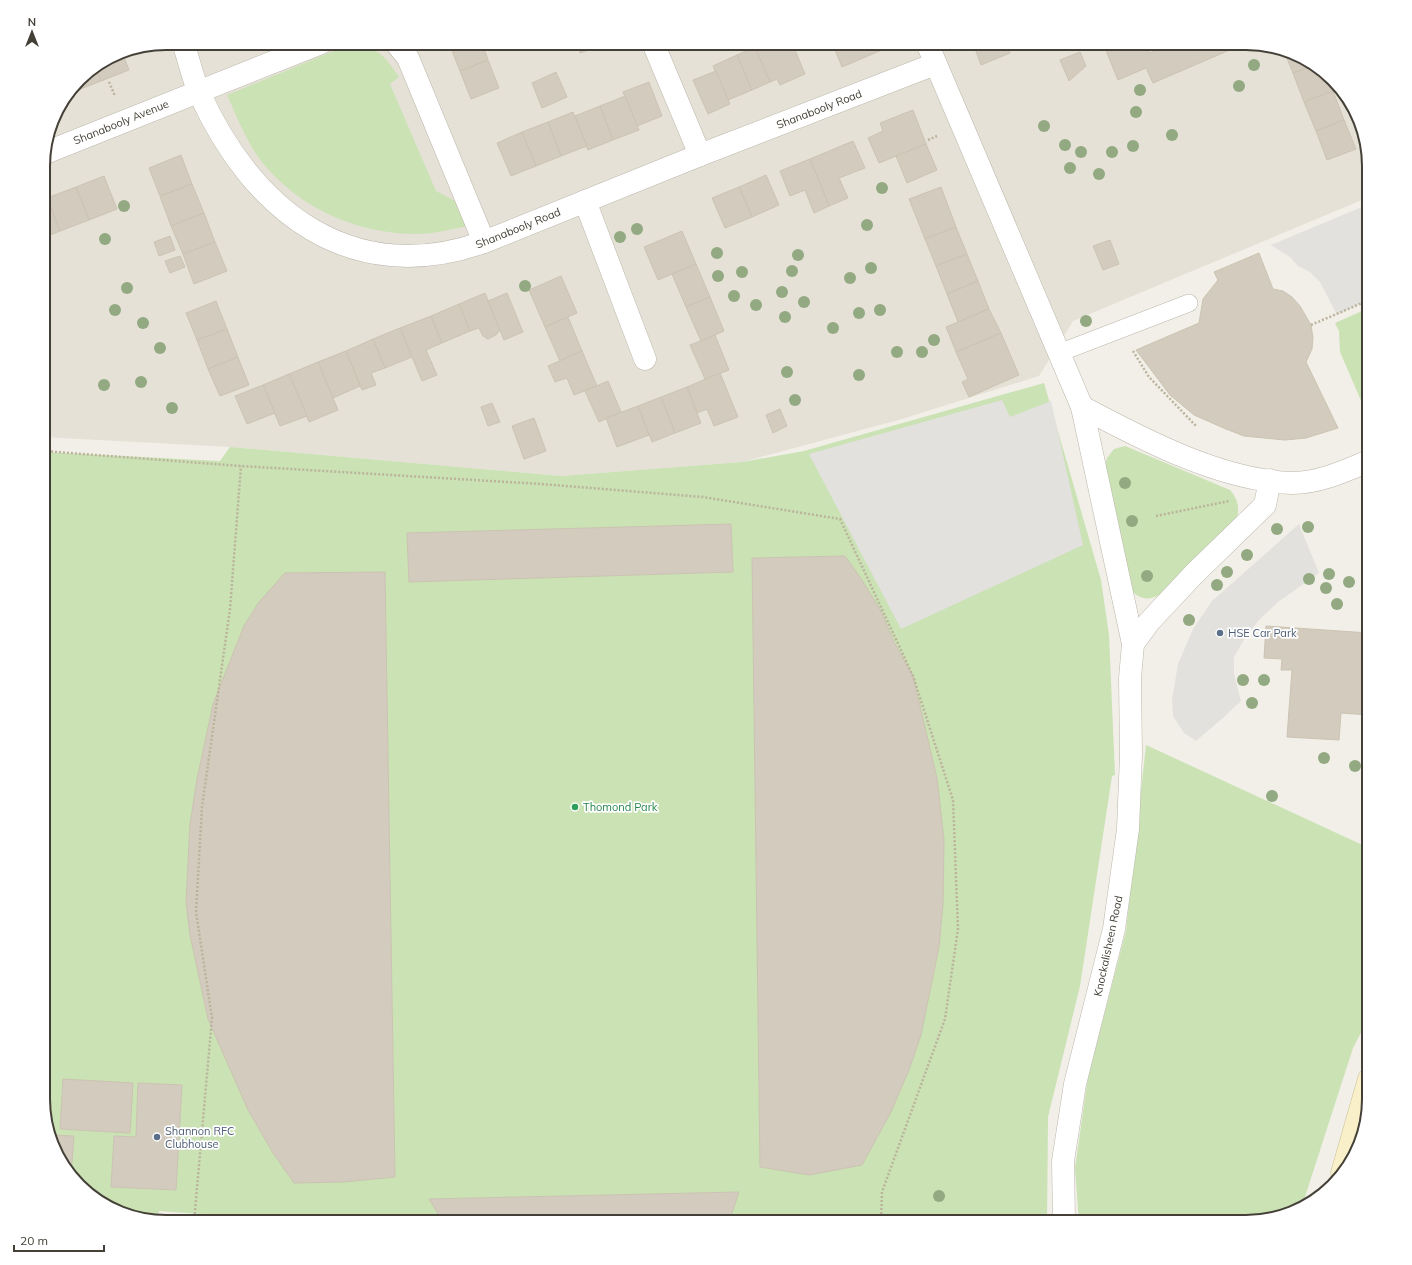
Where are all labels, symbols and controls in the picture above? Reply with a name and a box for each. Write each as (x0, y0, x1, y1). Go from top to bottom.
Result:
north arrow (12, 12, 52, 52)
text: N (28, 15, 36, 29)
street label: Shanabooly Road (774, 86, 864, 132)
street label: Shanabooly Avenue (71, 96, 171, 148)
street label: Shanabooly Road (473, 205, 563, 251)
place label: HSE Car Park (1228, 626, 1297, 640)
marker: HSE Car Park (1215, 628, 1225, 638)
place label: Thomond Park (583, 800, 658, 814)
marker: Thomond Park (570, 802, 580, 812)
street label: Knockalisheen Road (1090, 894, 1126, 998)
place label: Shannon RFC Clubhouse (165, 1124, 235, 1151)
marker: Shannon RFC Clubhouse (152, 1132, 162, 1142)
scale bar (14, 1227, 104, 1253)
text: 20 m (20, 1233, 48, 1248)

